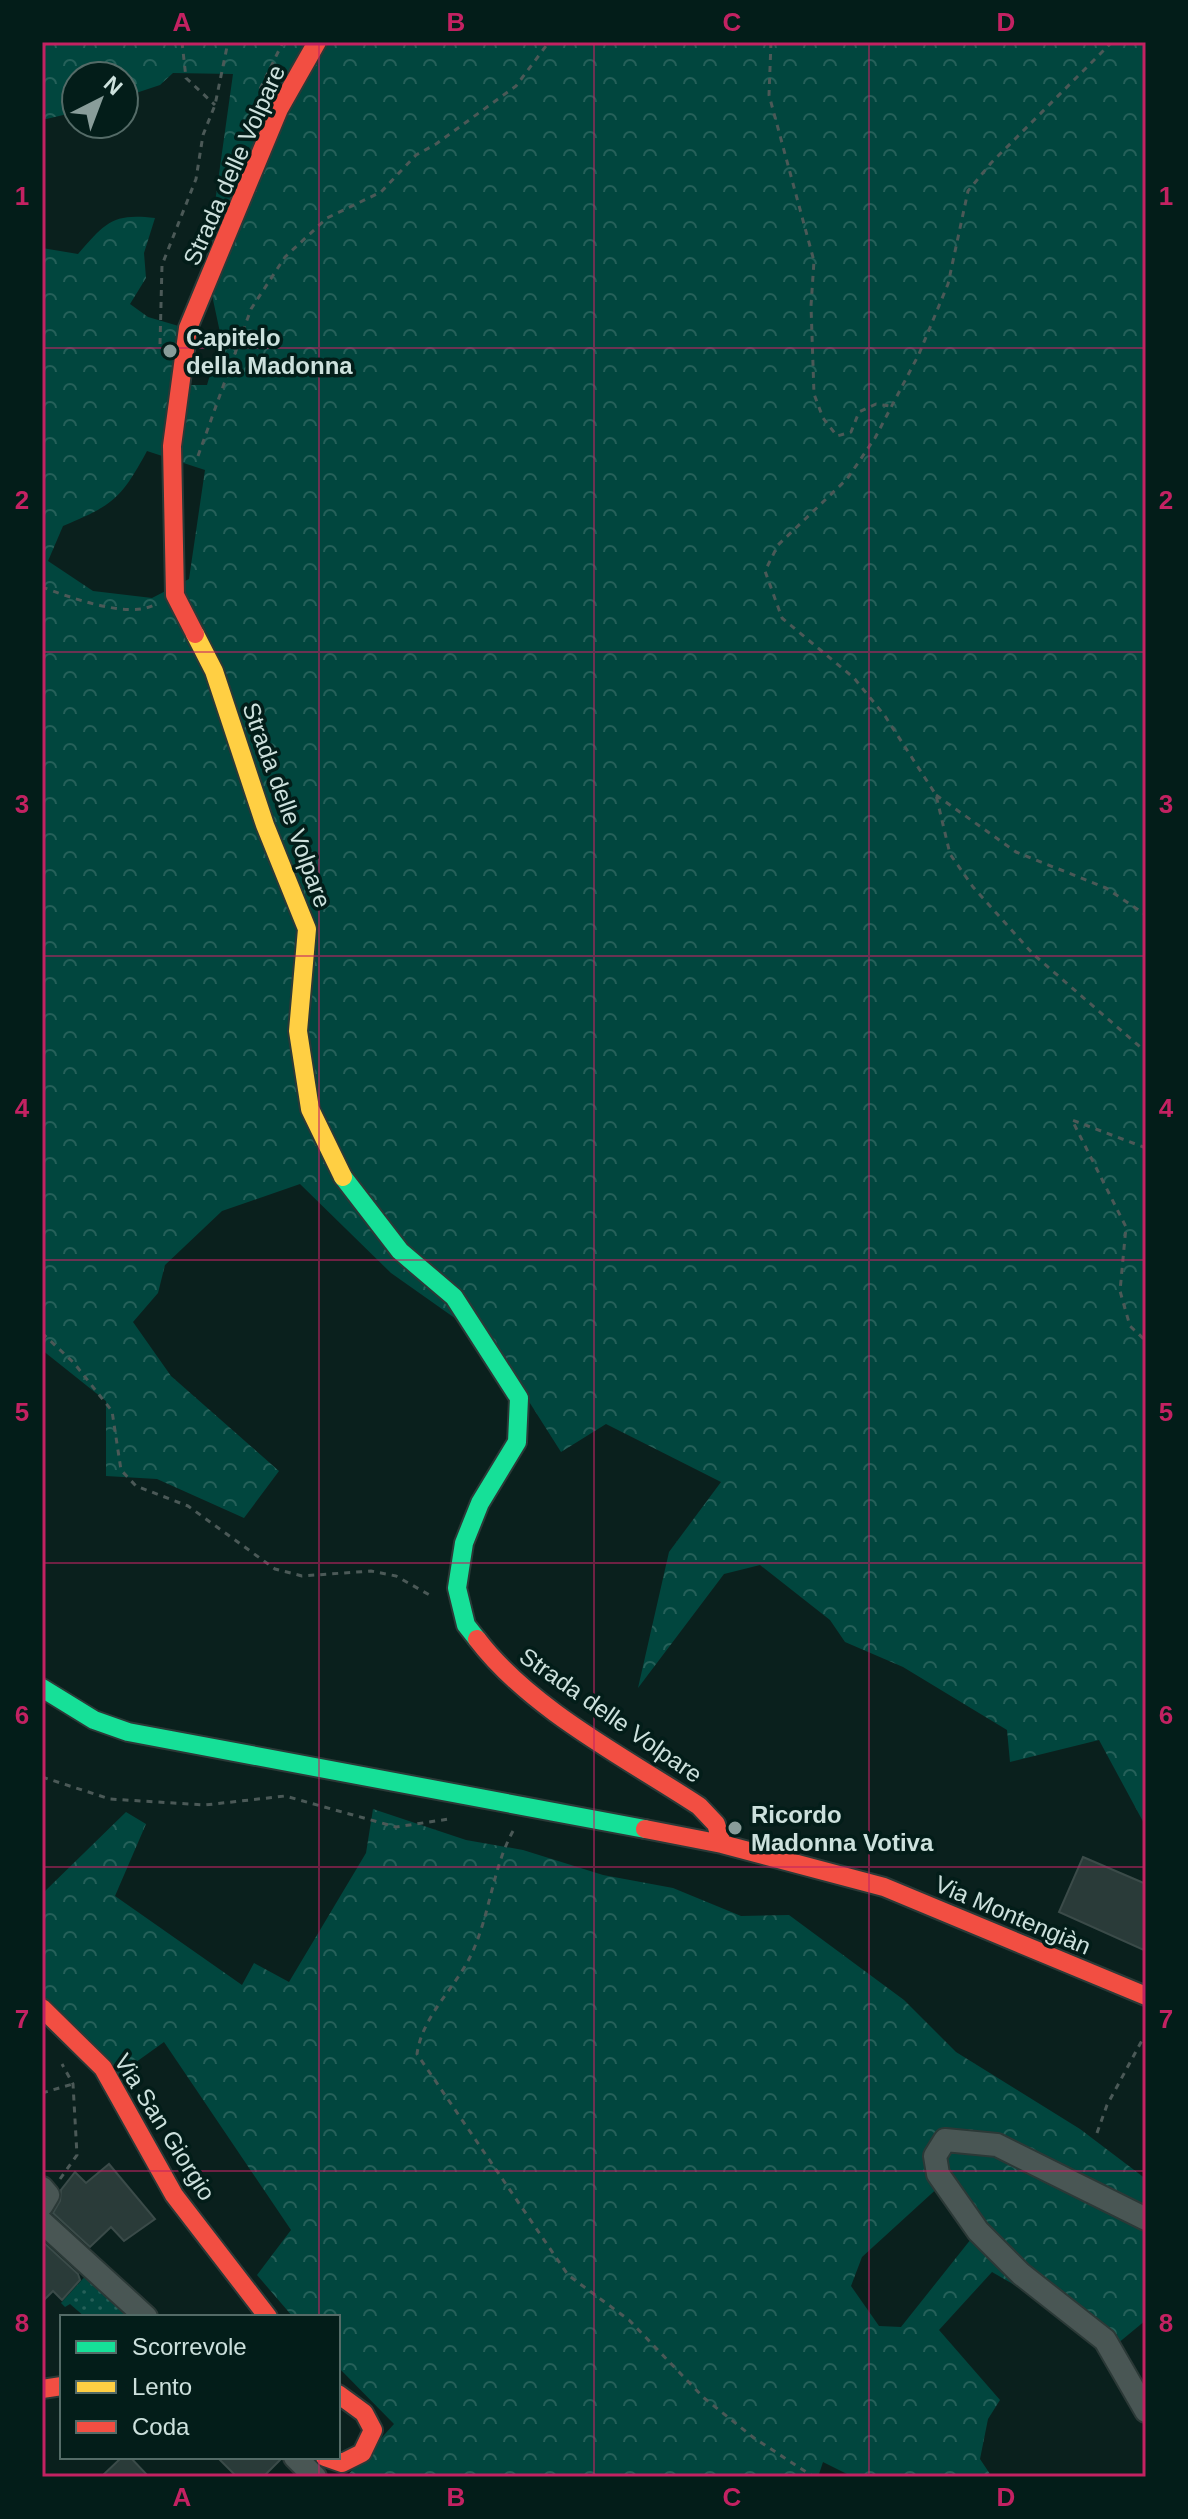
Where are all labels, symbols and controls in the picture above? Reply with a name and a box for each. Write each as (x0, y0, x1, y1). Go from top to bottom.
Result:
text: A (173, 7, 192, 37)
text: B (447, 7, 465, 37)
text: C (723, 7, 742, 37)
text: D (997, 7, 1015, 37)
north arrow (60, 60, 140, 140)
street label: Strada delle Volpare (178, 61, 290, 269)
text: N (99, 71, 127, 100)
text: 1 (15, 181, 29, 211)
text: 1 (1159, 181, 1173, 211)
place label: Capitelo della Madonna (186, 324, 353, 379)
marker: Capitelo della Madonna (161, 342, 179, 360)
text: 2 (15, 485, 29, 515)
text: 2 (1159, 485, 1173, 515)
street label: Strada delle Volpare (237, 699, 337, 911)
text: 3 (15, 789, 29, 819)
text: 3 (1159, 789, 1173, 819)
text: 4 (15, 1093, 30, 1123)
text: 4 (1159, 1093, 1174, 1123)
text: 5 (15, 1397, 29, 1427)
text: 5 (1159, 1397, 1173, 1427)
street label: Strada delle Volpare (515, 1642, 707, 1788)
text: 6 (15, 1700, 29, 1730)
text: 6 (1159, 1700, 1173, 1730)
place label: Ricordo Madonna Votiva (751, 1801, 934, 1856)
marker: Ricordo Madonna Votiva (726, 1819, 744, 1837)
street label: Via Montengiàn (931, 1870, 1095, 1960)
text: 7 (15, 2004, 29, 2034)
text: 7 (1159, 2004, 1173, 2034)
street label: Via San Giorgio (109, 2049, 221, 2205)
text: 8 (15, 2308, 29, 2338)
text: 8 (1159, 2308, 1173, 2338)
legend (60, 2315, 340, 2459)
text: Scorrevole (132, 2333, 247, 2360)
text: Lento (132, 2373, 192, 2400)
text: Coda (132, 2413, 190, 2440)
text: A (173, 2482, 192, 2512)
text: B (447, 2482, 465, 2512)
text: C (723, 2482, 742, 2512)
text: D (997, 2482, 1015, 2512)

